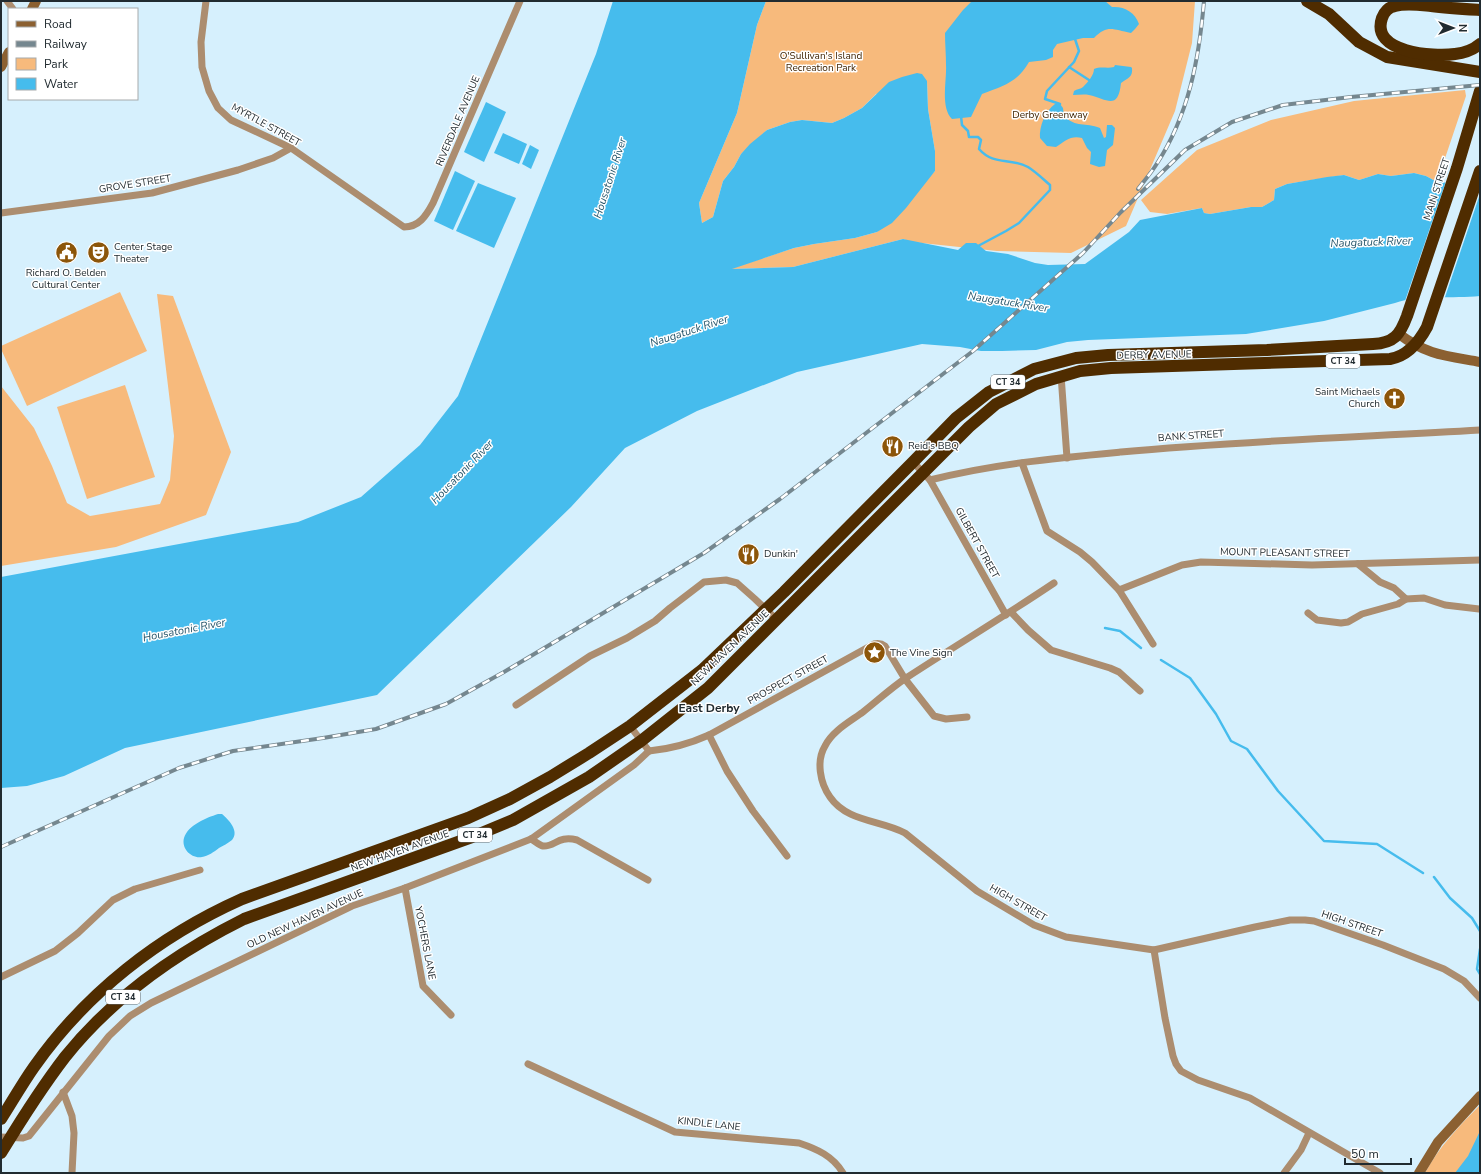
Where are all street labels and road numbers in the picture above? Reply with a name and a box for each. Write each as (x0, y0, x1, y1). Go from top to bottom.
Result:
street label: RIVERDALE AVENUE (433, 73, 483, 168)
street label: MYRTLE STREET (229, 100, 303, 150)
street label: MAIN STREET (1420, 156, 1454, 222)
street label: GROVE STREET (98, 171, 172, 197)
street label: DERBY AVENUE (1116, 347, 1192, 363)
road number: CT 34 (1326, 354, 1360, 368)
road number: CT 34 (991, 375, 1025, 389)
street label: BANK STREET (1157, 427, 1225, 445)
street label: GILBERT STREET (952, 505, 1002, 581)
street label: MOUNT PLEASANT STREET (1220, 545, 1350, 561)
street label: NEW HAVEN AVENUE (688, 607, 772, 689)
street label: PROSPECT STREET (745, 652, 831, 708)
street label: NEW HAVEN AVENUE (349, 827, 451, 875)
road number: CT 34 (458, 828, 492, 842)
street label: HIGH STREET (987, 881, 1049, 925)
street label: OLD NEW HAVEN AVENUE (245, 886, 366, 952)
street label: YOCHERS LANE (411, 904, 439, 981)
street label: HIGH STREET (1320, 907, 1384, 941)
road number: CT 34 (106, 990, 140, 1004)
street label: KINDLE LANE (677, 1114, 741, 1134)

